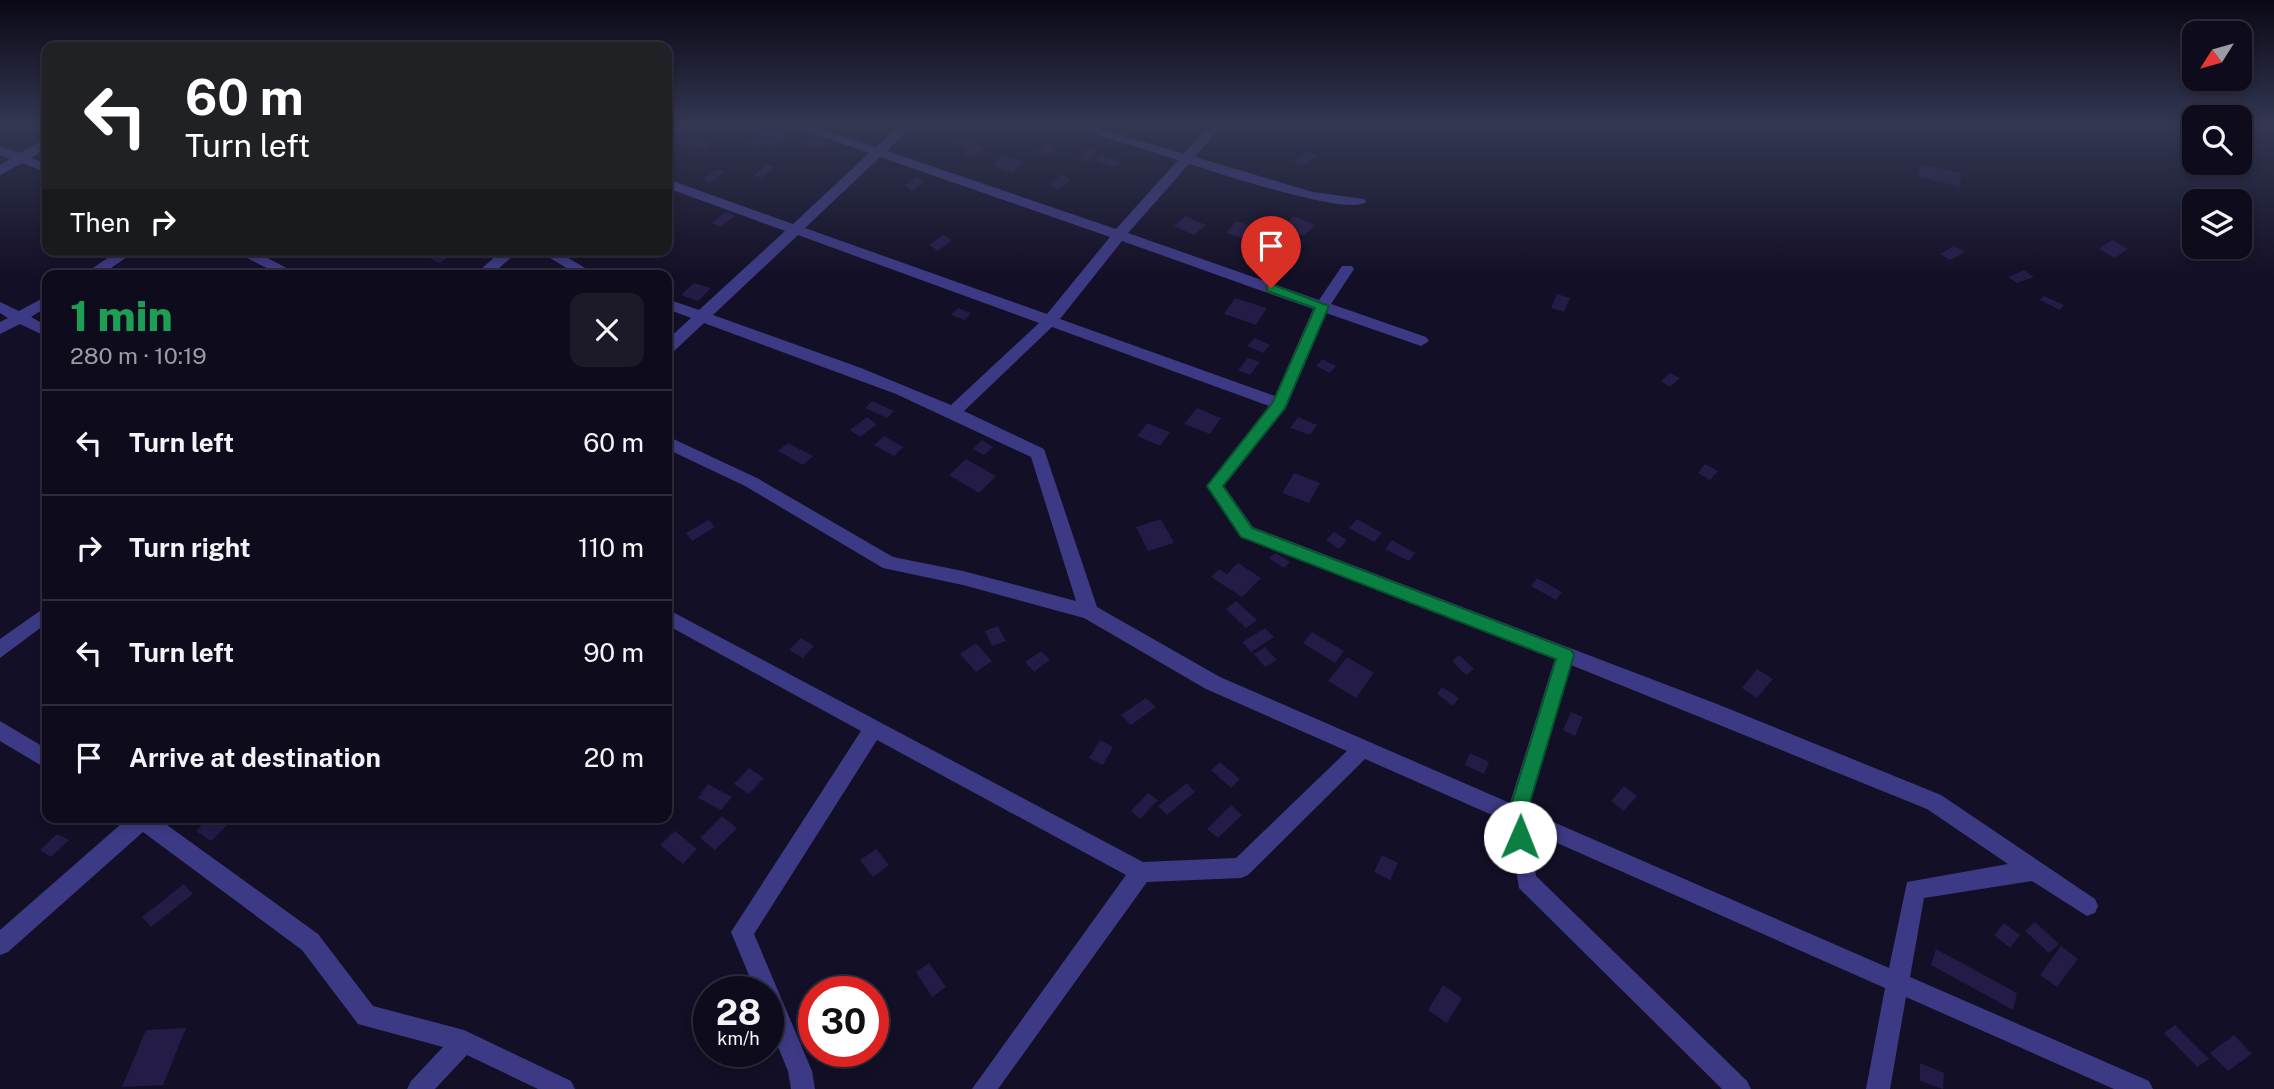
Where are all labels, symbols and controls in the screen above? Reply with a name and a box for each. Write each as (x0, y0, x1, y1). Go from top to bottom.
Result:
north arrow (2182, 21, 2252, 91)
map controls (2182, 21, 2252, 259)
text: 60 m (185, 68, 304, 126)
icon: left (70, 70, 161, 161)
button: search (2182, 105, 2252, 175)
text: Turn left (185, 127, 310, 164)
button: layers (2182, 189, 2252, 259)
icon: right (144, 203, 182, 241)
text: Then (70, 207, 130, 238)
pin (1241, 216, 1301, 288)
icon: arrive (1252, 227, 1290, 265)
text: 1 min (70, 291, 173, 340)
button: close (570, 293, 644, 367)
text: 280 m · 10:19 (70, 342, 207, 369)
icon: left (70, 424, 108, 462)
text: Turn left (129, 427, 234, 458)
text: 60 m (583, 427, 644, 458)
icon: right (70, 529, 108, 567)
text: Turn right (129, 532, 251, 563)
text: 110 m (578, 532, 644, 563)
icon: left (70, 634, 108, 672)
text: Turn left (129, 637, 234, 668)
text: 90 m (583, 637, 644, 668)
icon: arrive (70, 739, 108, 777)
text: Arrive at destination (129, 742, 381, 773)
text: 20 m (584, 742, 644, 773)
position arrow (1483, 800, 1557, 874)
speed limit sign: 30 (798, 976, 889, 1067)
text: 28 (716, 992, 761, 1033)
text: km/h (717, 1028, 760, 1049)

